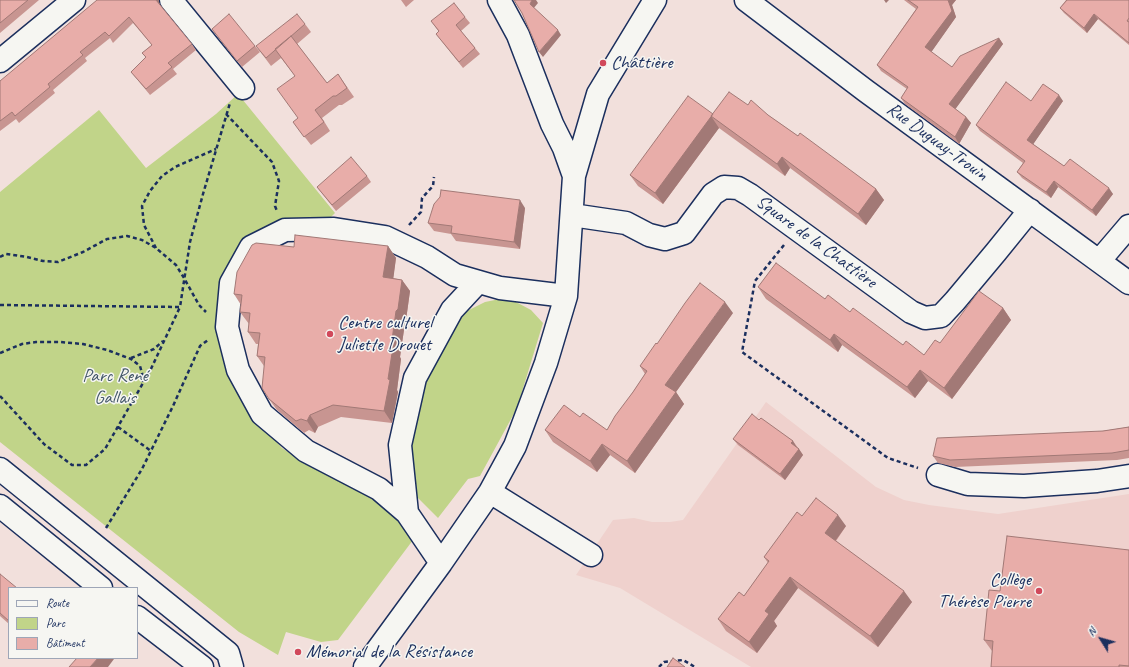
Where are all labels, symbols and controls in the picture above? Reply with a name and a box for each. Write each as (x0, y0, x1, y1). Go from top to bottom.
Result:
place label: Châttière (611, 52, 672, 74)
marker: Châttière (598, 58, 608, 68)
street label: Rue Duguay-Trouin (882, 98, 992, 186)
street label: Square de la Chattière (751, 191, 881, 293)
place label: Centre culturel Juliette Drouet (338, 312, 432, 356)
marker: Centre culturel Juliette Drouet (325, 329, 335, 339)
park label: Parc René Gallais (82, 365, 148, 409)
place label: Collège Thérèse Pierre (938, 569, 1031, 613)
marker: Collège Thérèse Pierre (1034, 586, 1044, 596)
legend (8, 587, 138, 659)
text: Route (46, 595, 69, 611)
text: Parc (46, 615, 65, 631)
north arrow (1081, 619, 1121, 659)
text: N (1084, 625, 1099, 639)
text: Bâtiment (46, 635, 84, 651)
place label: Mémorial de la Résistance (306, 641, 472, 663)
marker: Mémorial de la Résistance (293, 647, 303, 657)

